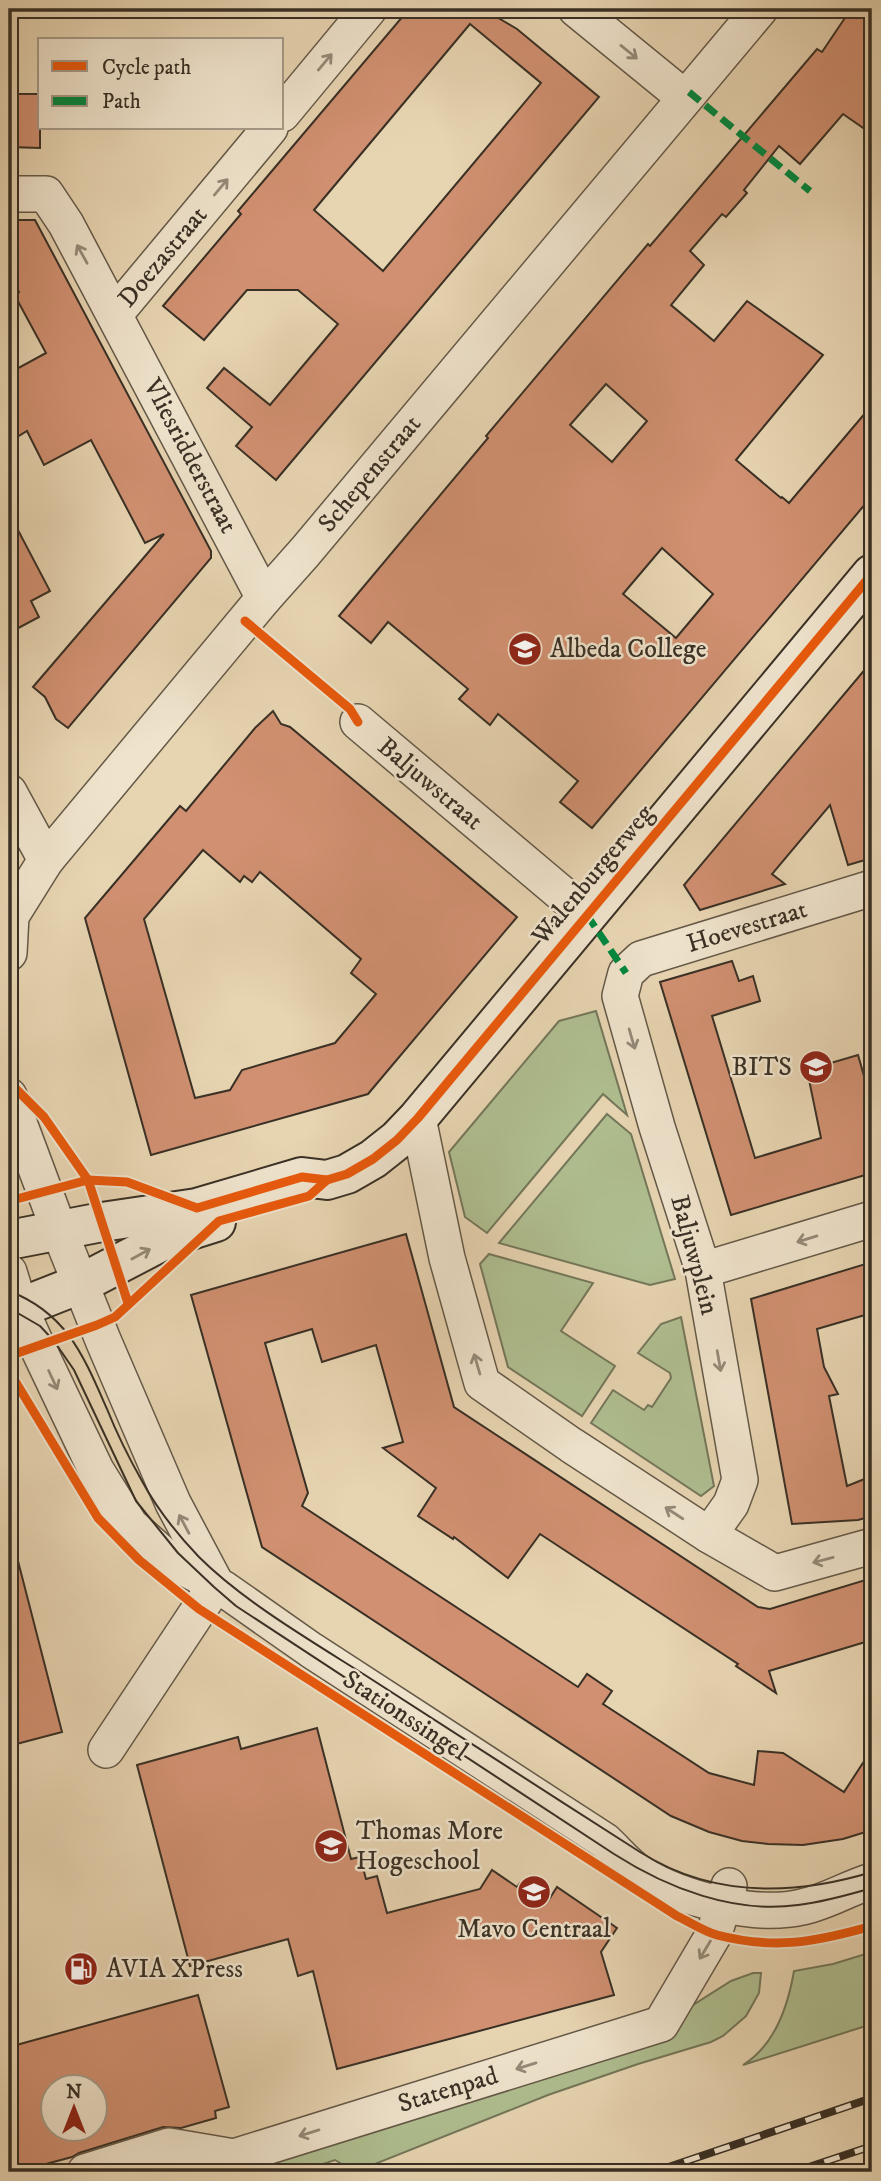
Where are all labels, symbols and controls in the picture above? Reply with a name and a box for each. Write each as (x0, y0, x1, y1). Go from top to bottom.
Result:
legend (38, 38, 284, 130)
one-way arrow (619, 44, 637, 60)
one-way arrow (318, 53, 333, 71)
text: Cycle path (102, 55, 191, 81)
text: Path (102, 89, 141, 115)
one-way arrow (214, 178, 229, 196)
street label: Doezastraat (111, 200, 215, 314)
one-way arrow (75, 245, 89, 265)
street label: Vliesridderstraat (135, 372, 245, 539)
street label: Schepenstraat (311, 408, 429, 540)
school or university icon: Albeda College (506, 630, 544, 668)
place label: Albeda College (550, 633, 706, 666)
street label: Baljuwstraat (370, 730, 490, 838)
street label: Walenburgerweg (524, 798, 662, 953)
street label: Hoevestraat (683, 893, 811, 961)
one-way arrow (627, 1028, 640, 1050)
school or university icon: BITS (797, 1048, 835, 1086)
place label: BITS (731, 1051, 792, 1084)
street label: Baljuwplein (662, 1192, 726, 1319)
one-way arrow (796, 1233, 818, 1246)
one-way arrow (130, 1246, 151, 1260)
one-way arrow (713, 1350, 726, 1372)
one-way arrow (469, 1353, 482, 1375)
one-way arrow (47, 1369, 60, 1390)
one-way arrow (665, 1505, 685, 1519)
one-way arrow (177, 1514, 190, 1535)
one-way arrow (813, 1554, 835, 1567)
street label: Stationssingel (336, 1663, 474, 1769)
place label: Thomas More Hogeschool (356, 1815, 503, 1878)
school or university icon: Thomas More Hogeschool (312, 1827, 350, 1865)
school or university icon: Mavo Centraal (515, 1873, 553, 1911)
place label: Mavo Centraal (457, 1913, 611, 1946)
one-way arrow (698, 1939, 712, 1959)
fuel station icon: AVIA XPress (62, 1950, 100, 1988)
place label: AVIA XPress (106, 1953, 243, 1986)
street label: Statenpad (394, 2059, 502, 2121)
one-way arrow (515, 2060, 537, 2073)
north arrow (38, 2072, 108, 2142)
text: N (66, 2081, 82, 2104)
one-way arrow (298, 2128, 320, 2141)

